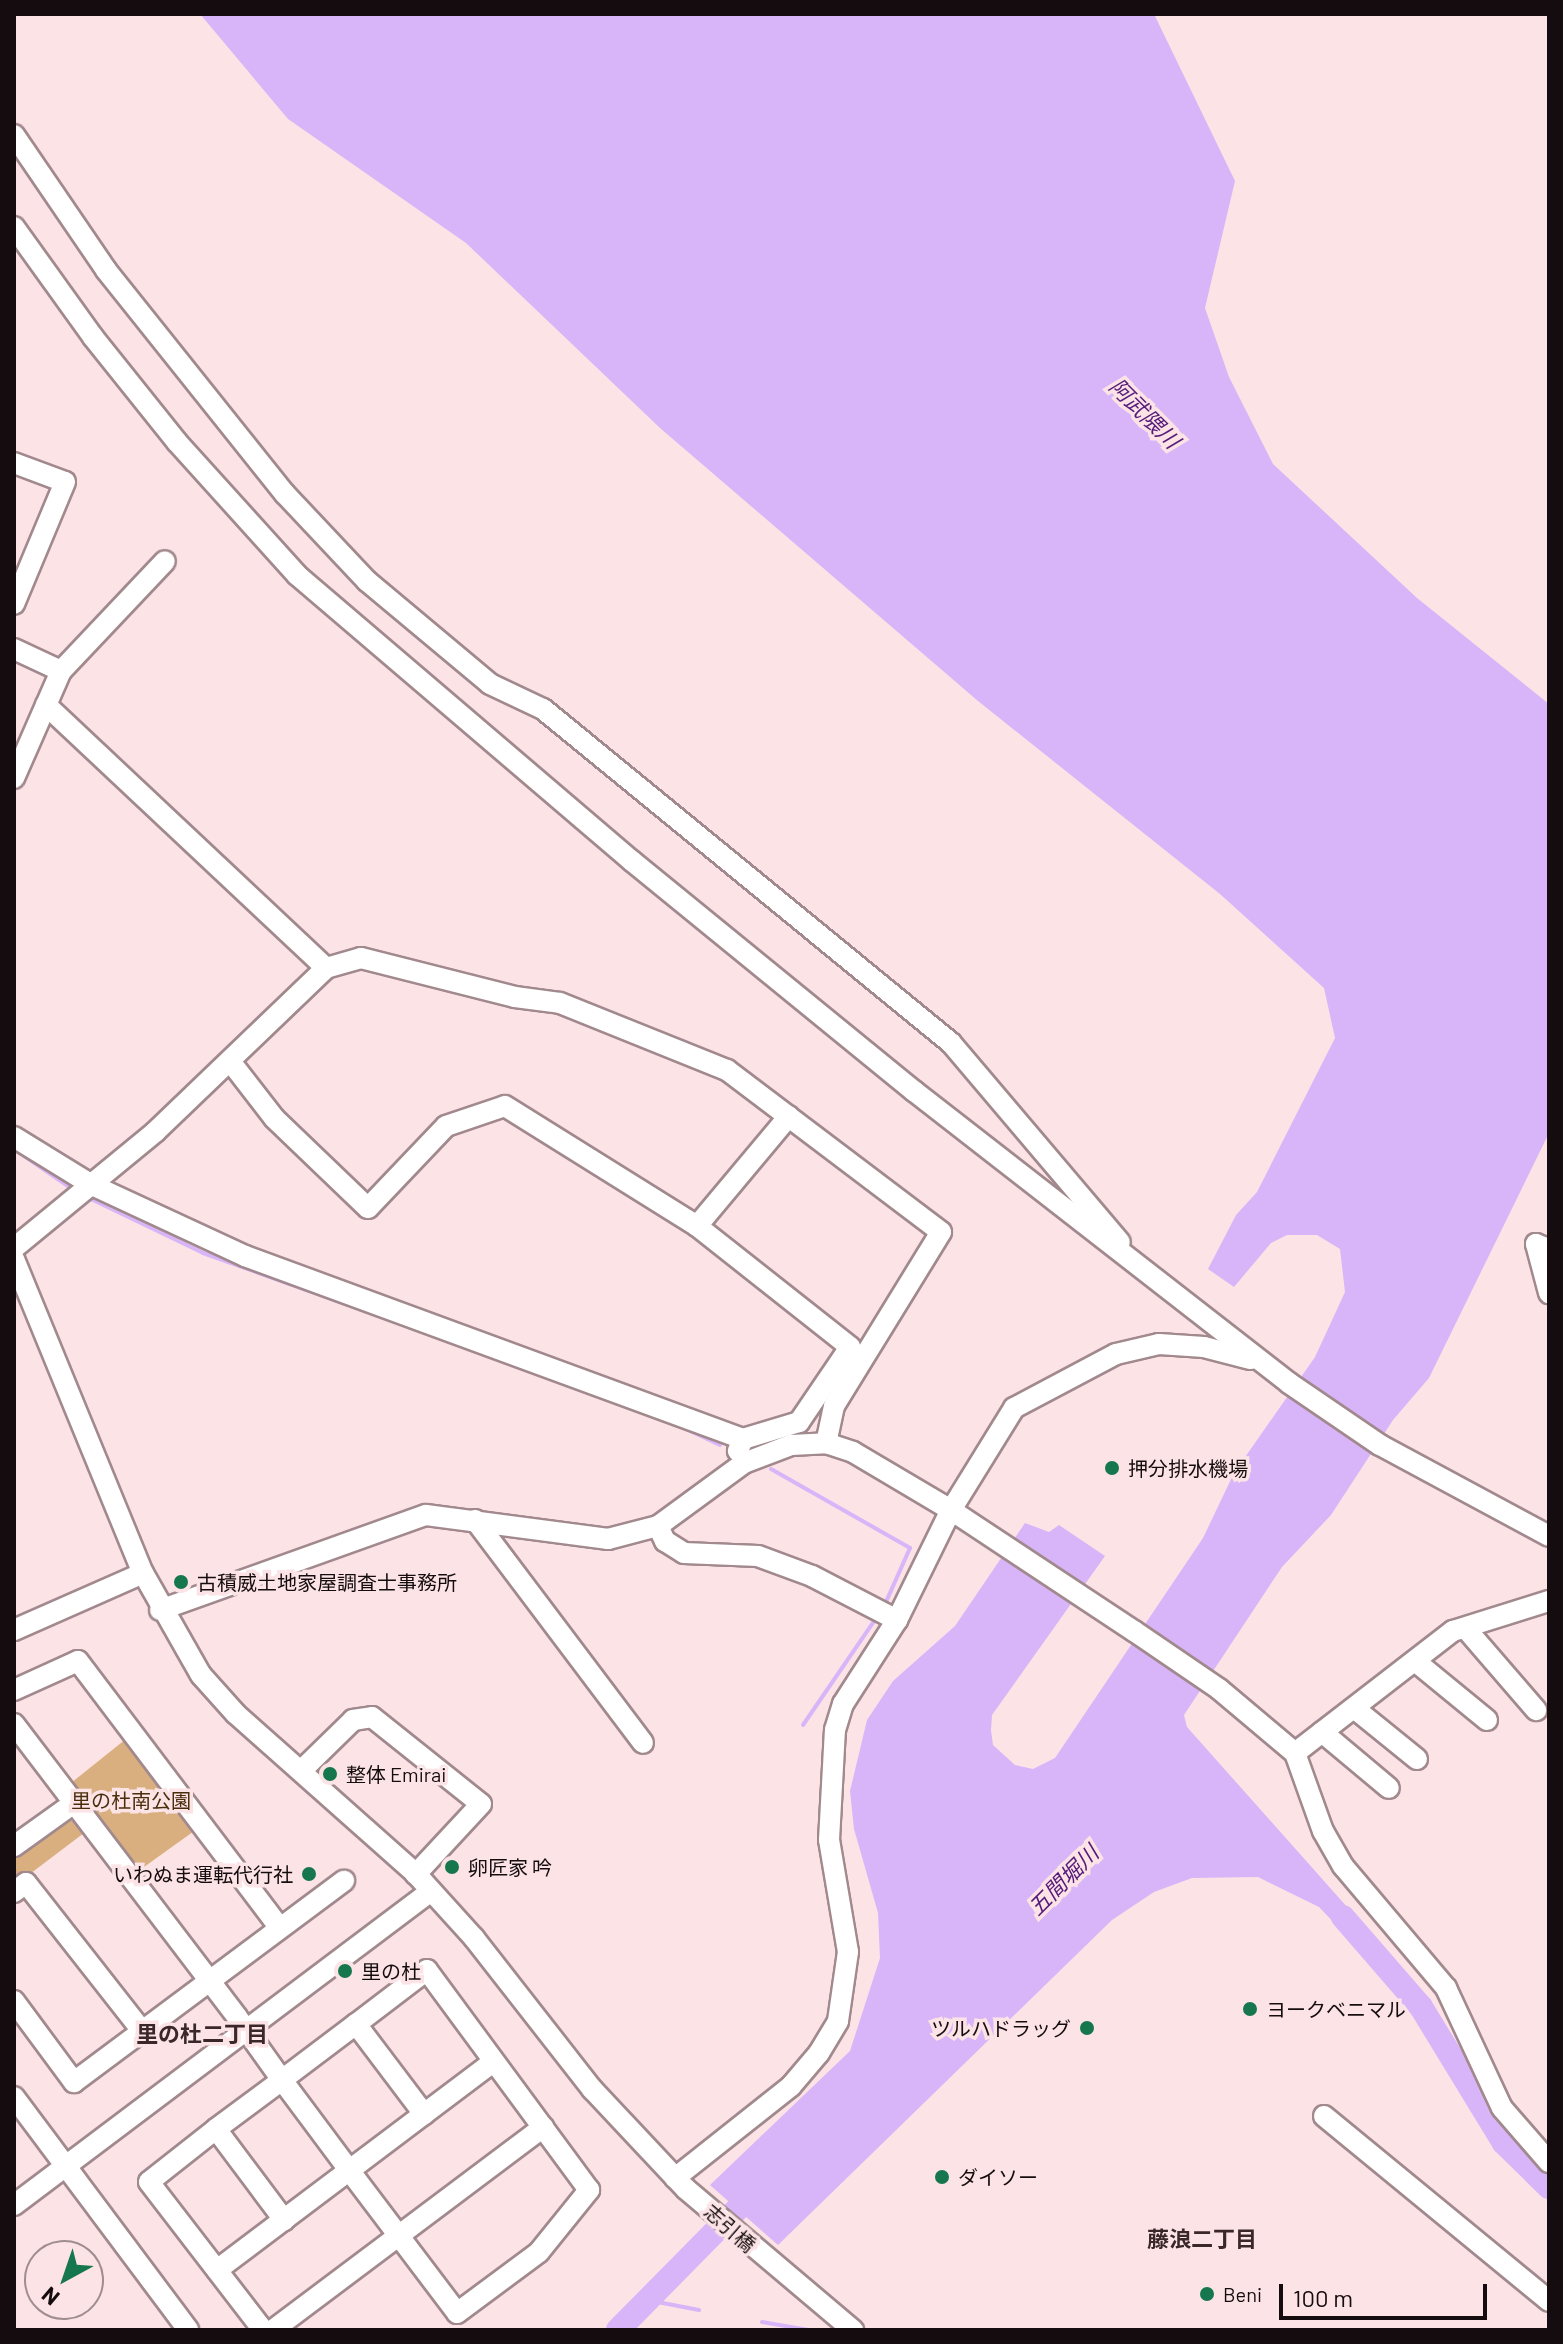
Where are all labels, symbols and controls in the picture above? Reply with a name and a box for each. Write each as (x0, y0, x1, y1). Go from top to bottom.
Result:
water label: 阿武隈川 (1105, 373, 1185, 453)
place label: 押分排水機場 (1128, 1456, 1248, 1480)
marker: 押分排水機場 (1103, 1459, 1121, 1477)
place label: 古積威土地家屋調査士事務所 (197, 1570, 457, 1594)
marker: 古積威土地家屋調査士事務所 (172, 1573, 190, 1591)
place label: 整体 Emirai (346, 1762, 446, 1786)
marker: 整体 Emirai (321, 1765, 339, 1783)
park label: 里の杜南公園 (71, 1788, 191, 1812)
water label: 五間堀川 (1023, 1840, 1103, 1920)
place label: 卵匠家 吟 (468, 1855, 552, 1879)
marker: 卵匠家 吟 (443, 1858, 461, 1876)
place label: いわぬま運転代行社 (113, 1862, 293, 1886)
marker: いわぬま運転代行社 (300, 1865, 318, 1883)
place label: 里の杜 (361, 1959, 421, 1983)
marker: 里の杜 (336, 1962, 354, 1980)
place label: ヨークベニマル (1266, 1997, 1406, 2021)
marker: ヨークベニマル (1241, 2000, 1259, 2018)
place label: ツルハドラッグ (931, 2016, 1071, 2040)
marker: ツルハドラッグ (1078, 2019, 1096, 2037)
district label: 里の杜二丁目 (136, 2021, 268, 2047)
place label: ダイソー (958, 2165, 1038, 2189)
marker: ダイソー (933, 2168, 951, 2186)
street label: 志引橋 (699, 2199, 761, 2257)
district label: 藤浪二丁目 (1147, 2226, 1257, 2252)
north arrow (24, 2240, 104, 2320)
scale bar (1283, 2268, 1491, 2318)
text: N (36, 2282, 64, 2312)
place label: Beni (1223, 2282, 1262, 2306)
text: 100 m (1293, 2283, 1353, 2312)
marker: Beni (1198, 2285, 1216, 2303)

